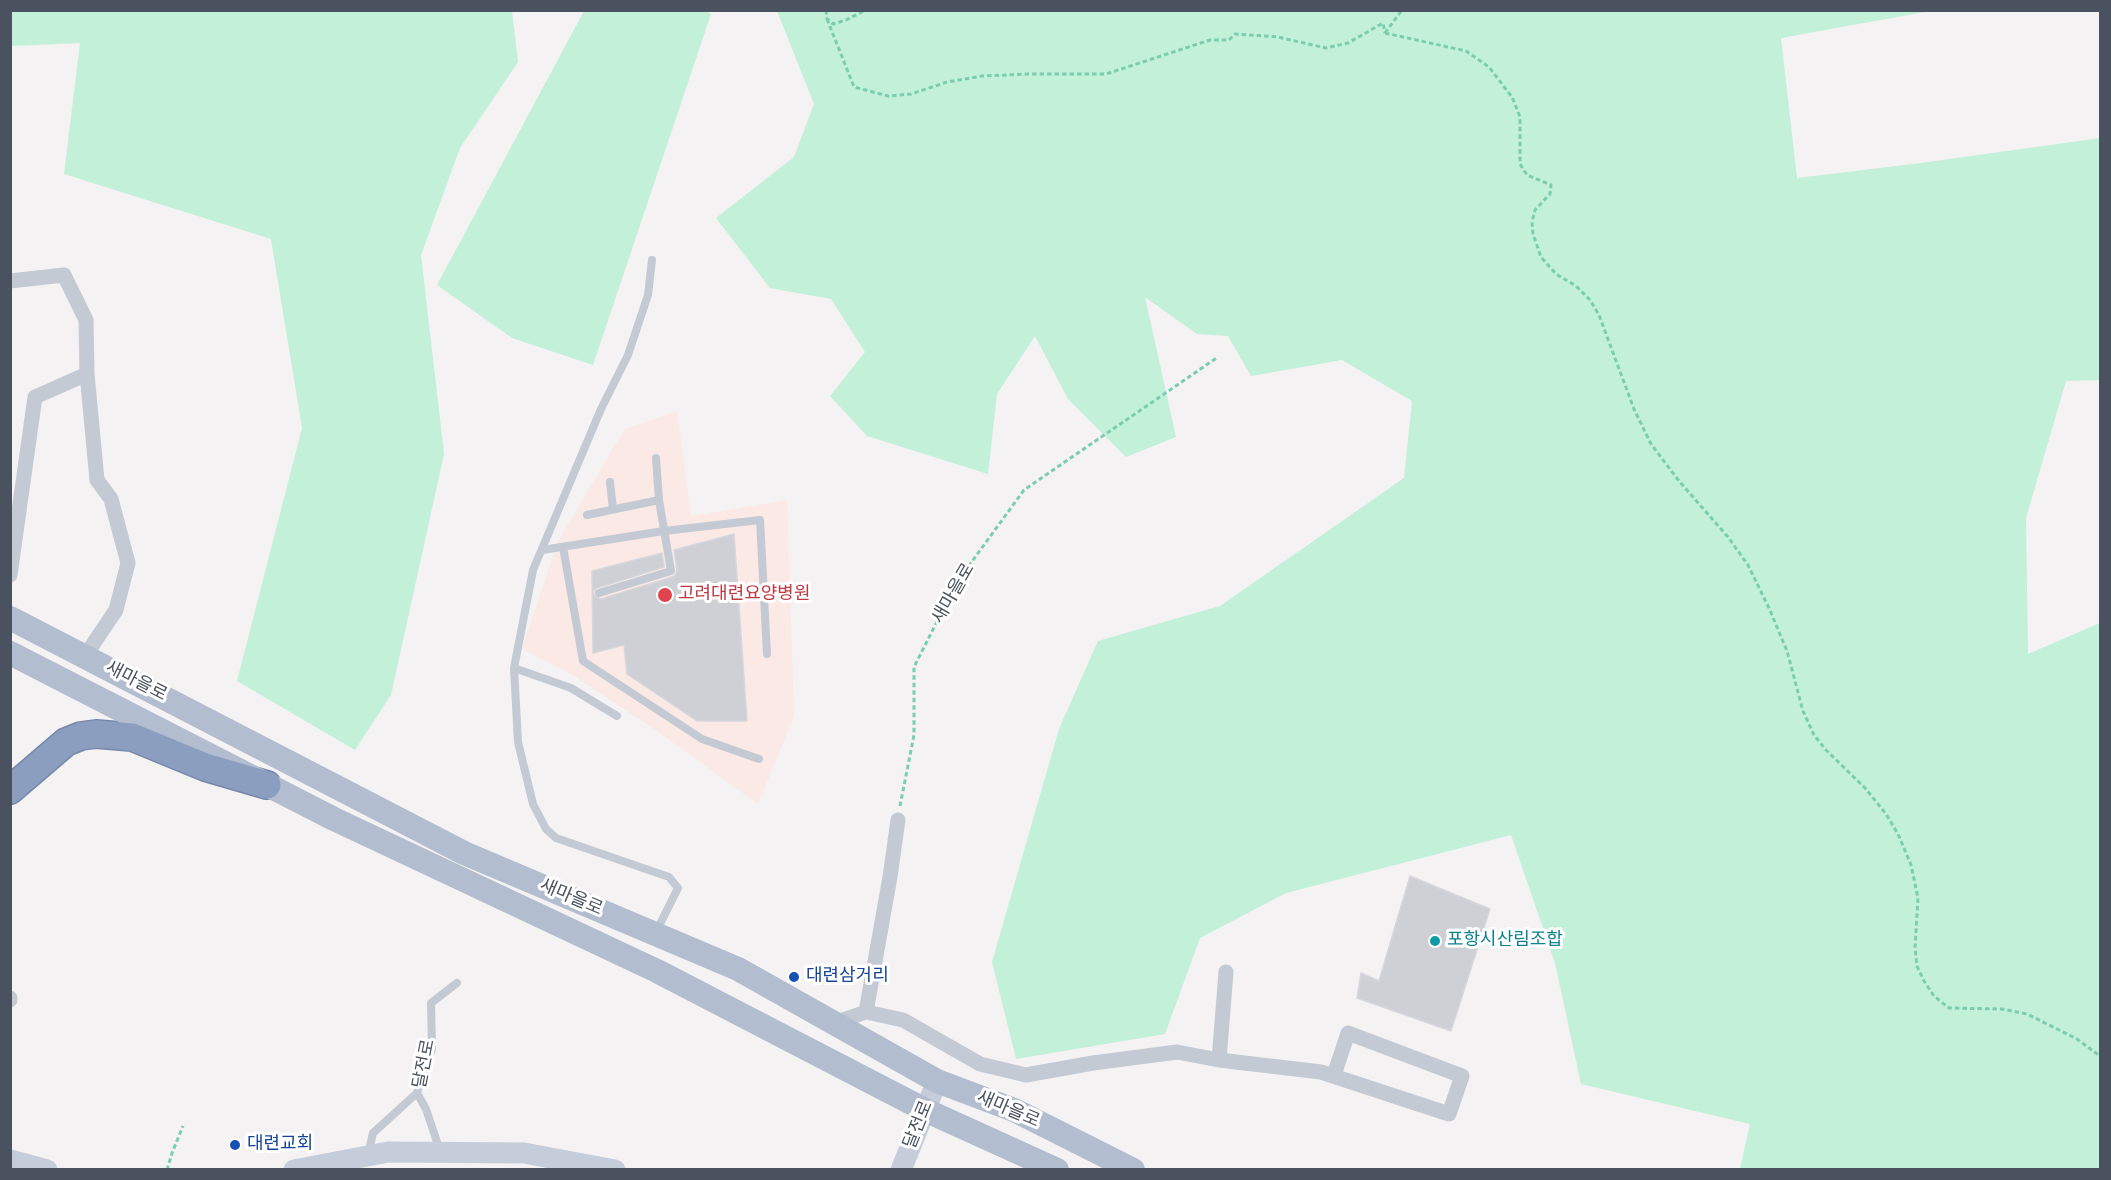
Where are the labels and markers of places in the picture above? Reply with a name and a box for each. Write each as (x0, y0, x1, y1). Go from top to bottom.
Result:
place label: 고려대련요양병원 (678, 584, 810, 606)
marker: 고려대련요양병원 (656, 586, 674, 604)
place label: 포항시산림조합 (1447, 930, 1563, 952)
marker: 포항시산림조합 (1428, 934, 1442, 948)
place label: 대련삼거리 (806, 966, 889, 988)
marker: 대련삼거리 (787, 970, 801, 984)
place label: 대련교회 (247, 1134, 313, 1156)
marker: 대련교회 (228, 1138, 242, 1152)

